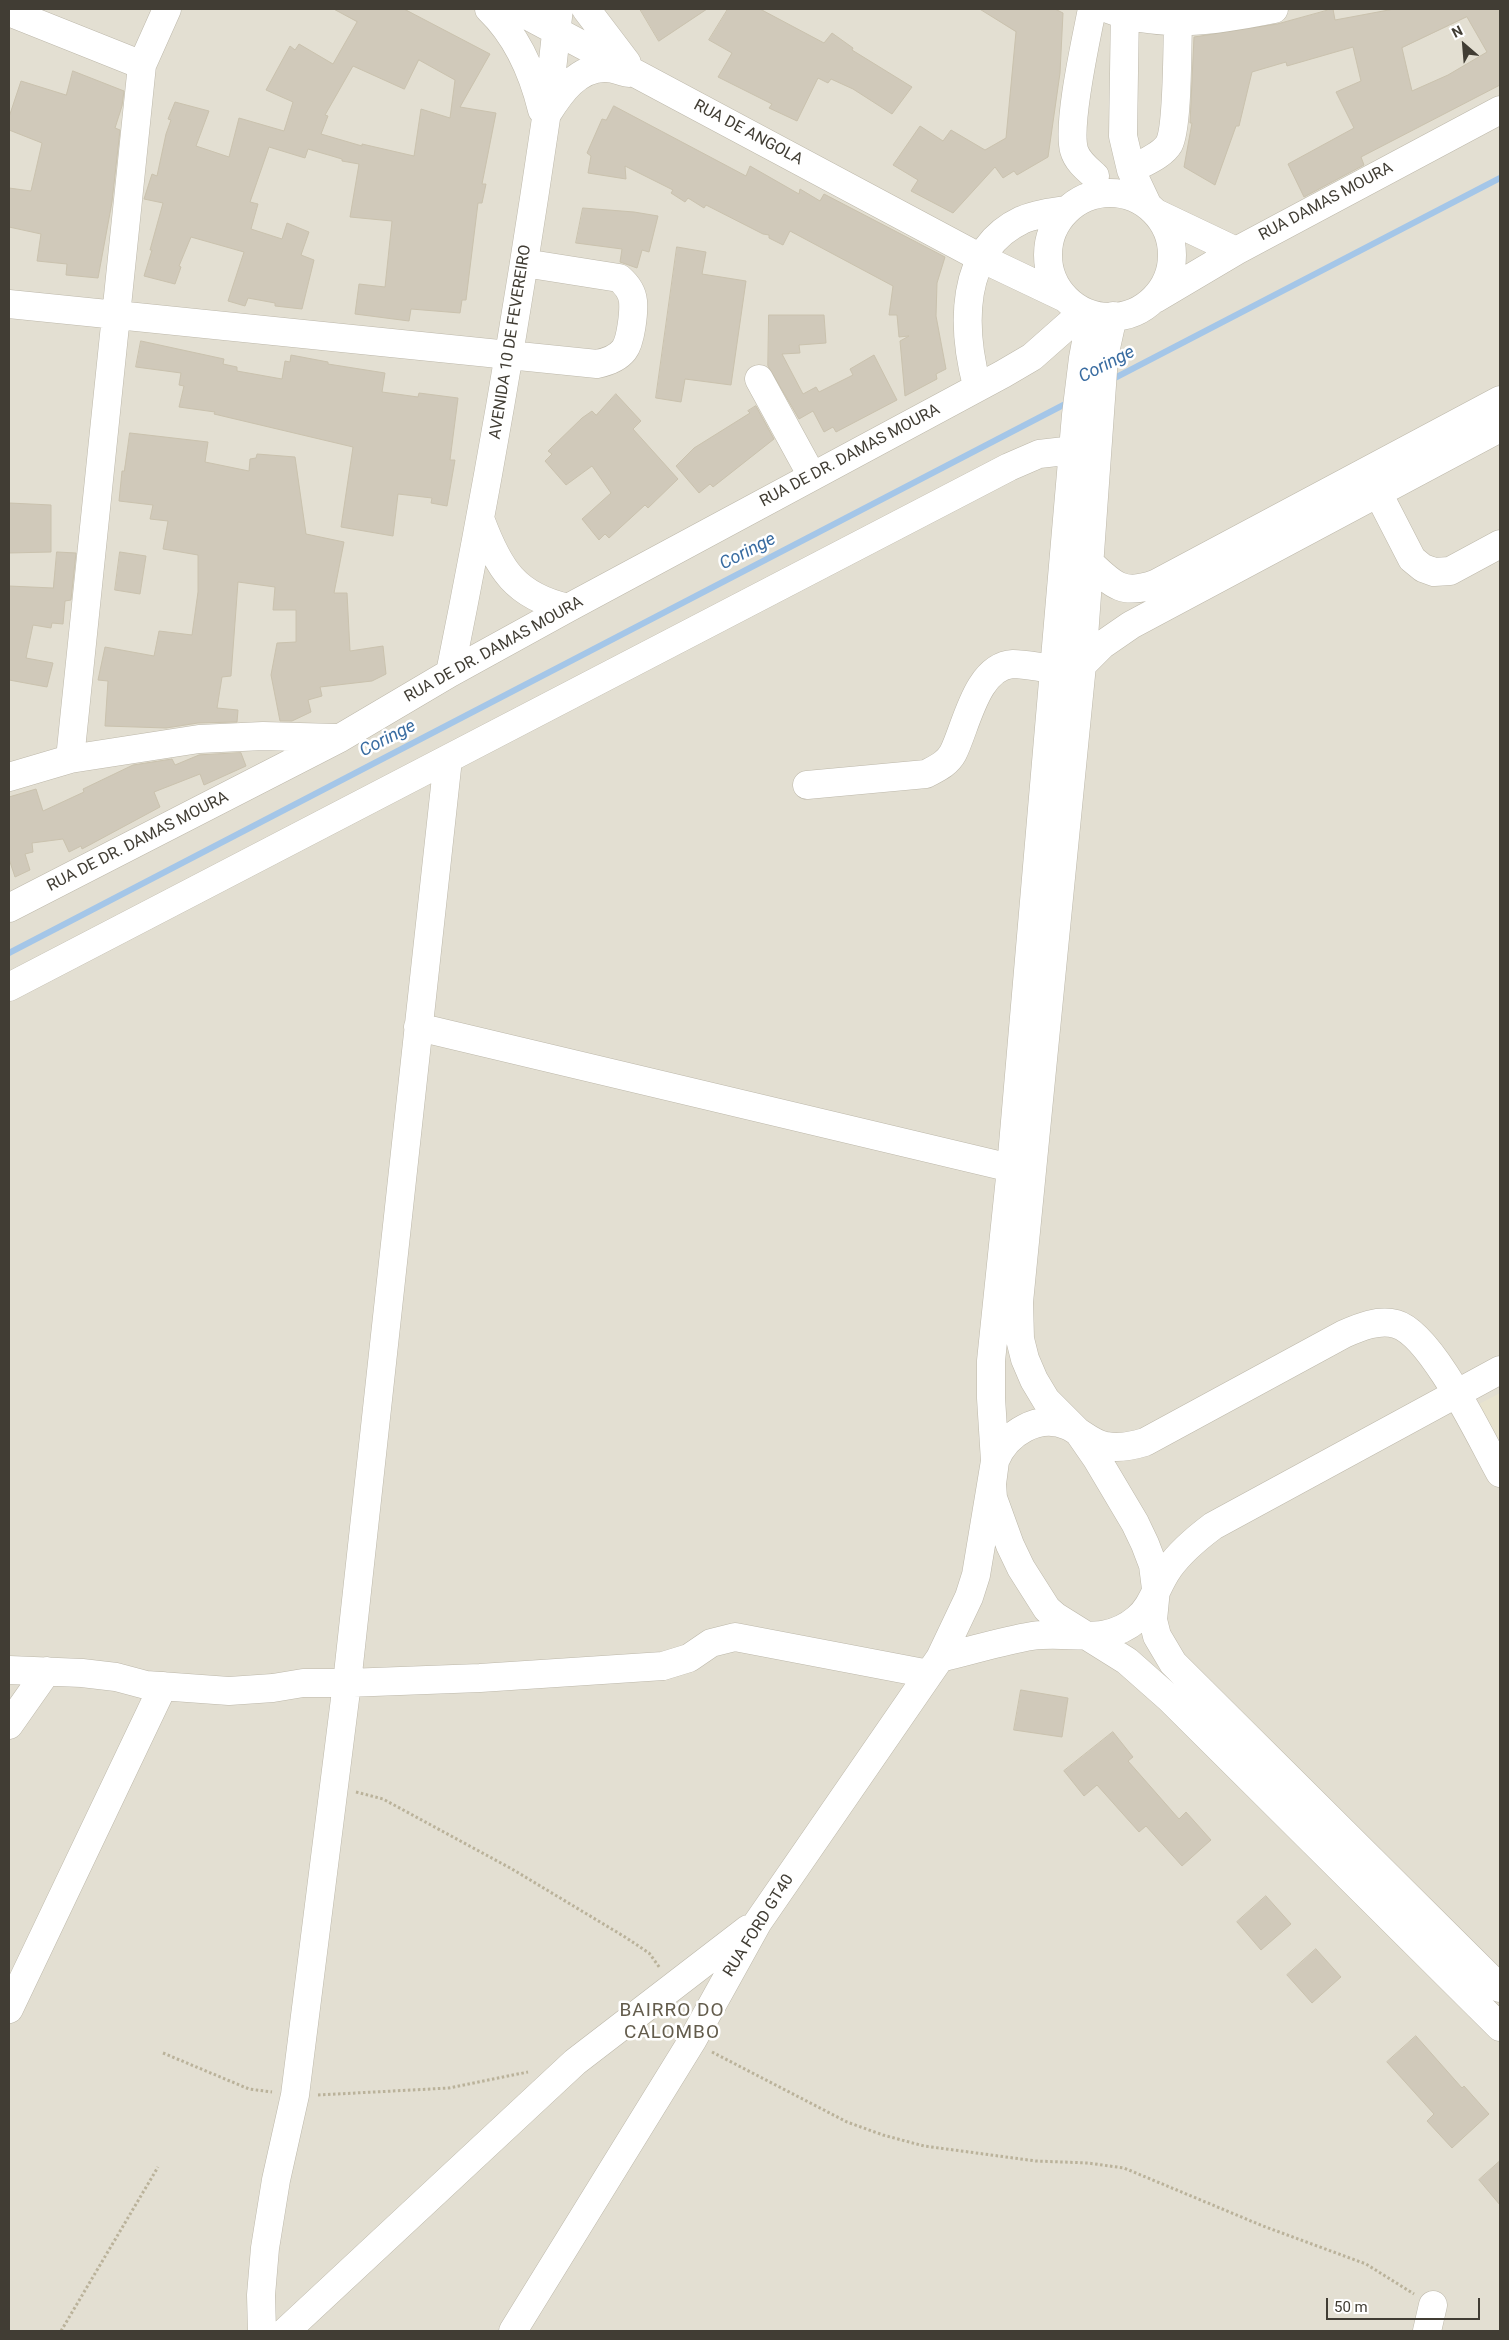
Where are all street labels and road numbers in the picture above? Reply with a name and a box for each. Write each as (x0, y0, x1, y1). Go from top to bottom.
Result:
street label: RUA DE ANGOLA (690, 96, 806, 170)
street label: RUA DAMAS MOURA (1256, 159, 1396, 245)
street label: AVENIDA 10 DE FEVEREIRO (486, 243, 536, 441)
street label: RUA DE DR. DAMAS MOURA (757, 400, 943, 512)
street label: RUA DE DR. DAMAS MOURA (401, 593, 587, 707)
street label: RUA DE DR. DAMAS MOURA (44, 788, 232, 896)
street label: RUA FORD GT40 (720, 1871, 798, 1981)

